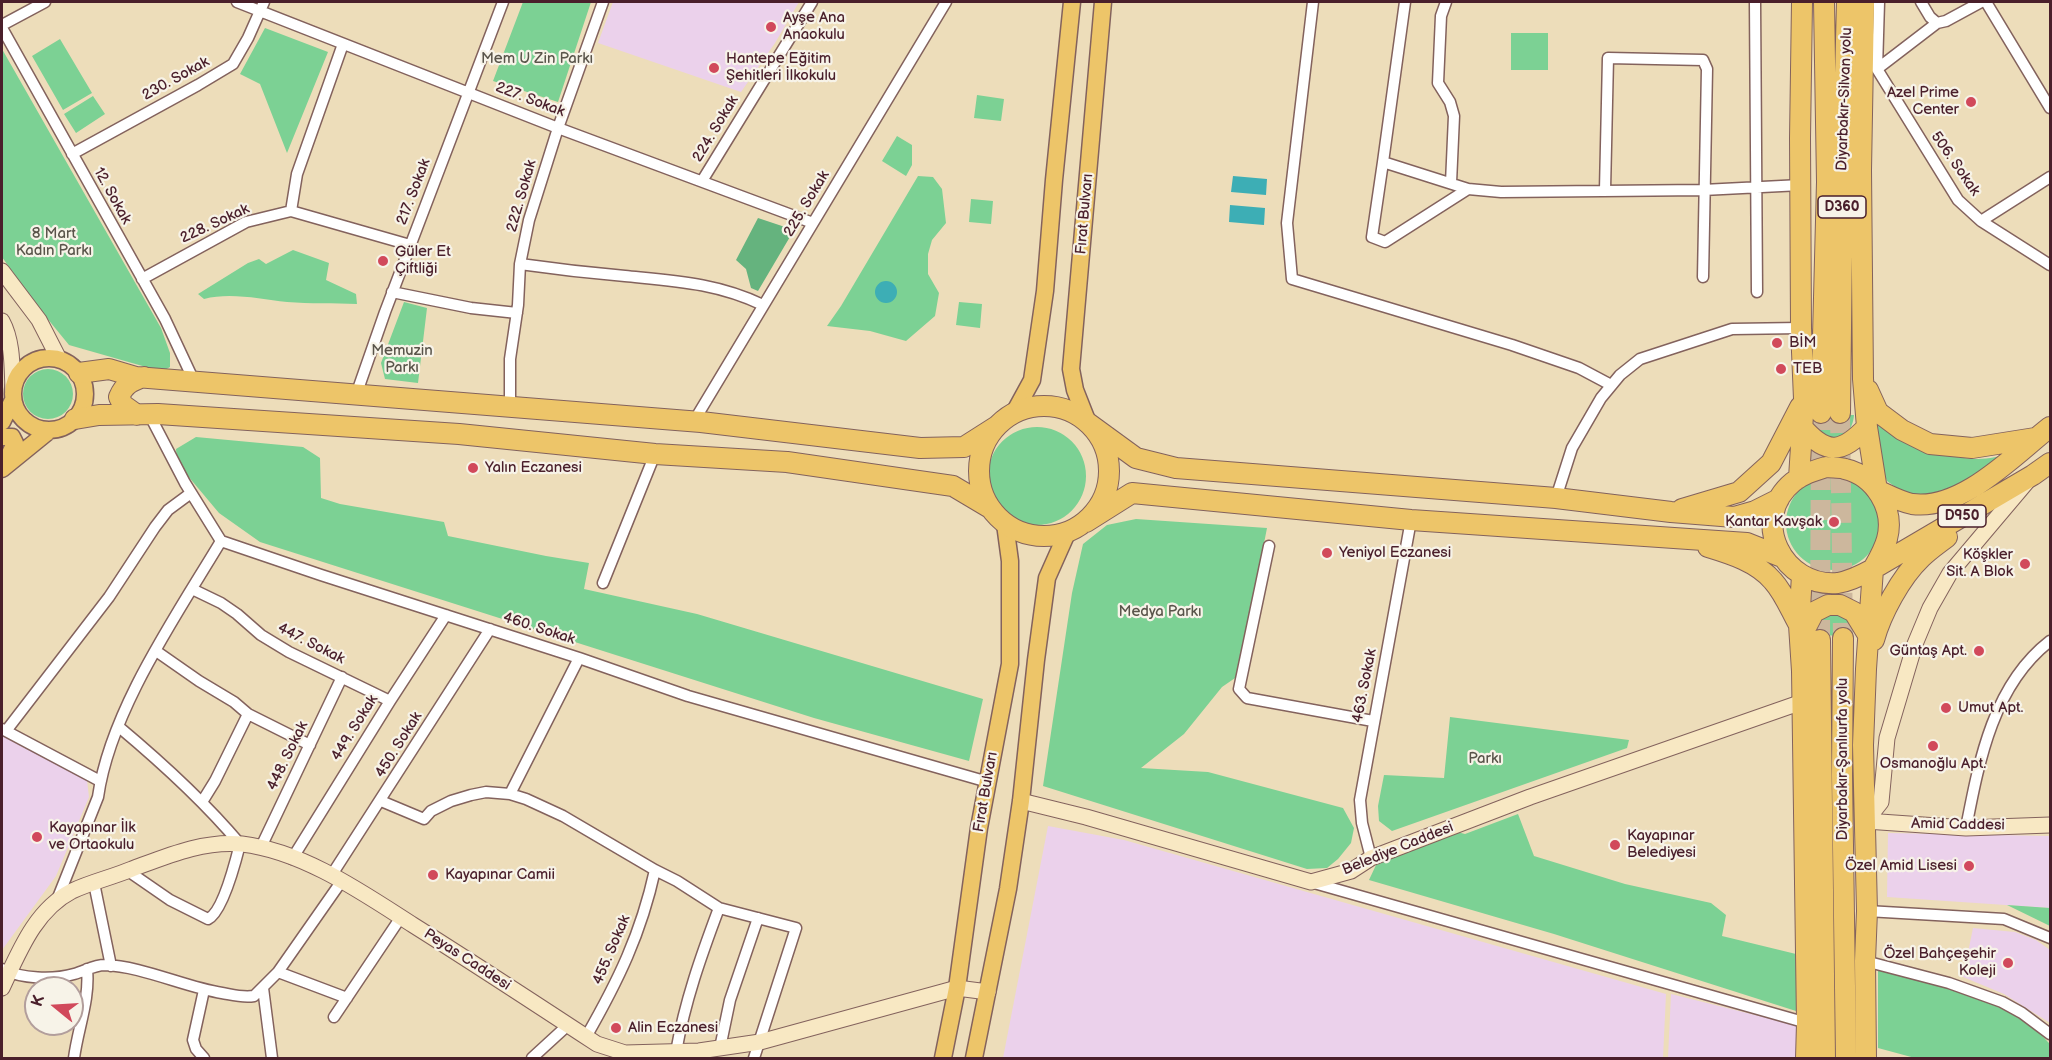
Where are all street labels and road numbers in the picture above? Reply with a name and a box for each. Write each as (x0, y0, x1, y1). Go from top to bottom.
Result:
street label: Diyarbakır-Silvan yolu (1834, 27, 1856, 171)
street label: 230. Sokak (139, 53, 213, 105)
street label: 227. Sokak (493, 79, 567, 121)
street label: 224. Sokak (689, 93, 743, 165)
street label: 506. Sokak (1926, 128, 1984, 200)
street label: 217. Sokak (393, 156, 435, 228)
street label: 222. Sokak (503, 158, 541, 234)
street label: 12. Sokak (89, 164, 135, 228)
street label: 225. Sokak (780, 168, 834, 240)
street label: Fırat Bulvarı (1072, 173, 1098, 255)
road number: D360 (1818, 196, 1866, 218)
street label: 228. Sokak (178, 200, 252, 248)
road number: D950 (1938, 505, 1986, 527)
street label: 460. Sokak (501, 609, 577, 649)
street label: 447. Sokak (274, 619, 348, 669)
street label: 463. Sokak (1349, 647, 1381, 725)
street label: Diyarbakır-Şanlıurfa yolu (1834, 678, 1852, 840)
street label: 449. Sokak (328, 692, 382, 764)
street label: 450. Sokak (372, 709, 426, 781)
street label: 448. Sokak (264, 719, 312, 793)
street label: Fırat Bulvarı (970, 750, 1002, 834)
street label: Amid Caddesi (1911, 815, 2005, 835)
street label: Belediye Caddesi (1340, 818, 1456, 880)
street label: 455. Sokak (589, 912, 635, 988)
street label: Peyas Caddesi (420, 925, 514, 995)

